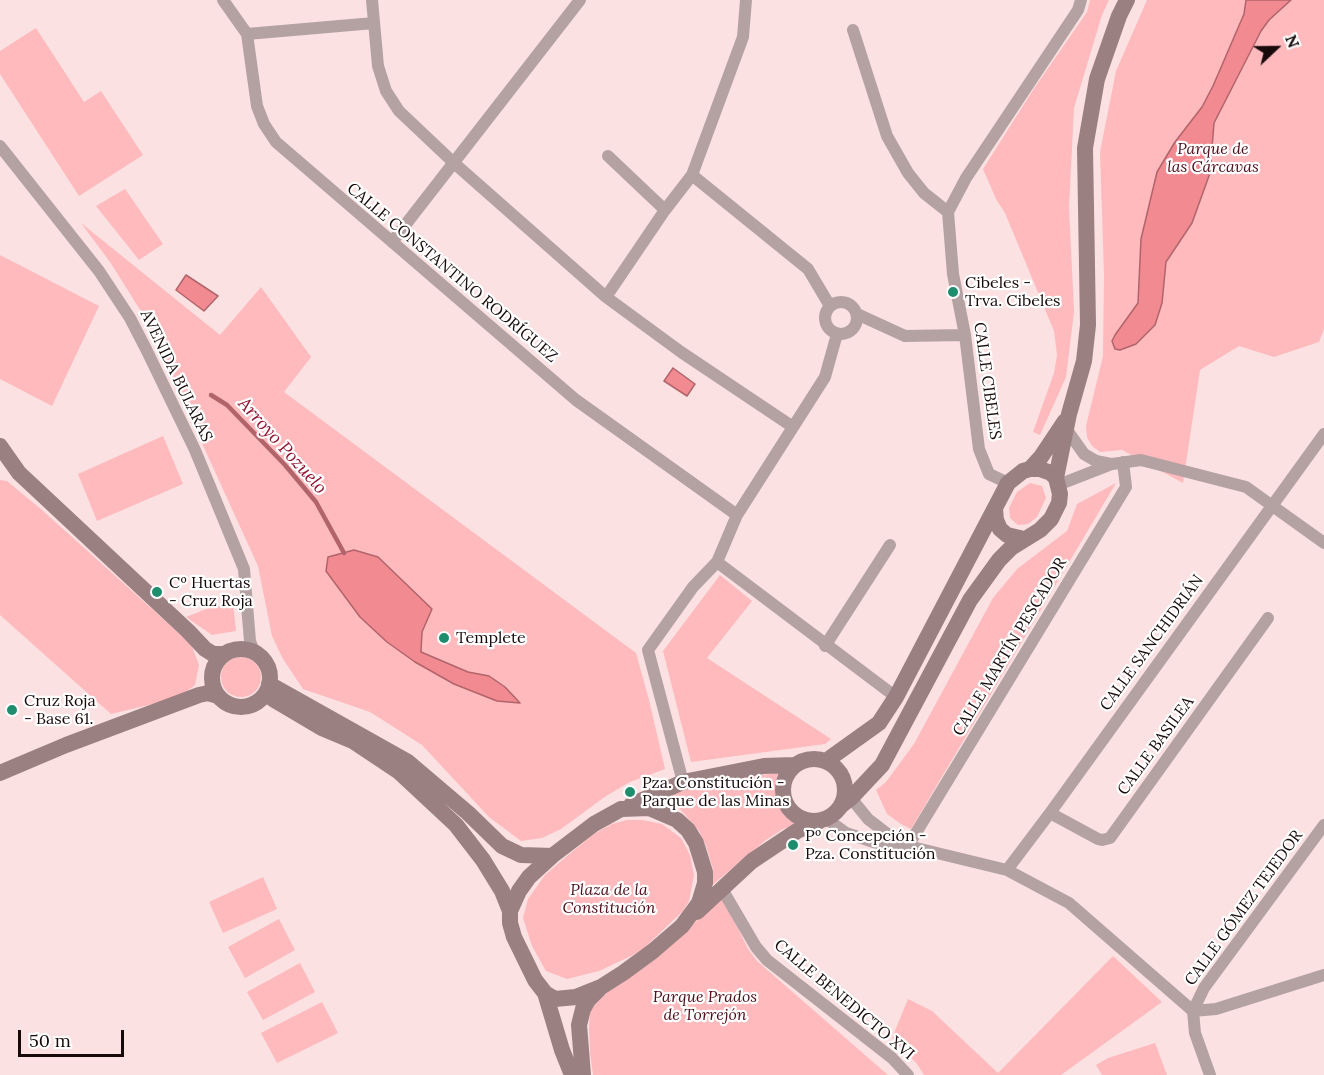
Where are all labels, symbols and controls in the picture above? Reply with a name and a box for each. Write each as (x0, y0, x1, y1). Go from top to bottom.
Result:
north arrow (1246, 18, 1306, 78)
text: N (1281, 32, 1304, 51)
park label: Parque de las Cárcavas (1167, 139, 1259, 177)
street label: CALLE CONSTANTINO RODRÍGUEZ (343, 179, 561, 367)
place label: Cibeles - Trva. Cibeles (965, 273, 1060, 311)
marker: Cibeles - Trva. Cibeles (946, 285, 960, 299)
street label: AVENIDA BULARAS (136, 307, 216, 445)
street label: CALLE CIBELES (969, 321, 1005, 441)
water label: Arroyo Pozuelo (233, 393, 331, 499)
street label: CALLE MARTÍN PESCADOR (949, 554, 1071, 740)
street label: CALLE SANCHIDRIÁN (1096, 571, 1208, 715)
place label: Cº Huertas - Cruz Roja (169, 573, 253, 611)
marker: Cº Huertas - Cruz Roja (150, 585, 164, 599)
place label: Templete (456, 628, 526, 648)
marker: Templete (437, 631, 451, 645)
place label: Cruz Roja - Base 61. (24, 691, 96, 729)
street label: CALLE BASILEA (1114, 693, 1198, 799)
marker: Cruz Roja - Base 61. (5, 703, 19, 717)
place label: Pza. Constitución - Parque de las Minas (642, 773, 790, 811)
marker: Pza. Constitución - Parque de las Minas (623, 785, 637, 799)
place label: Pº Concepción - Pza. Constitución (805, 826, 936, 864)
street label: CALLE GÓMEZ TEJEDOR (1181, 826, 1307, 990)
marker: Pº Concepción - Pza. Constitución (786, 838, 800, 852)
park label: Plaza de la Constitución (562, 880, 656, 918)
street label: CALLE BENEDICTO XVI (770, 936, 918, 1064)
park label: Parque Prados de Torrejón (653, 987, 757, 1025)
scale bar (21, 1018, 128, 1056)
text: 50 m (29, 1029, 71, 1052)

